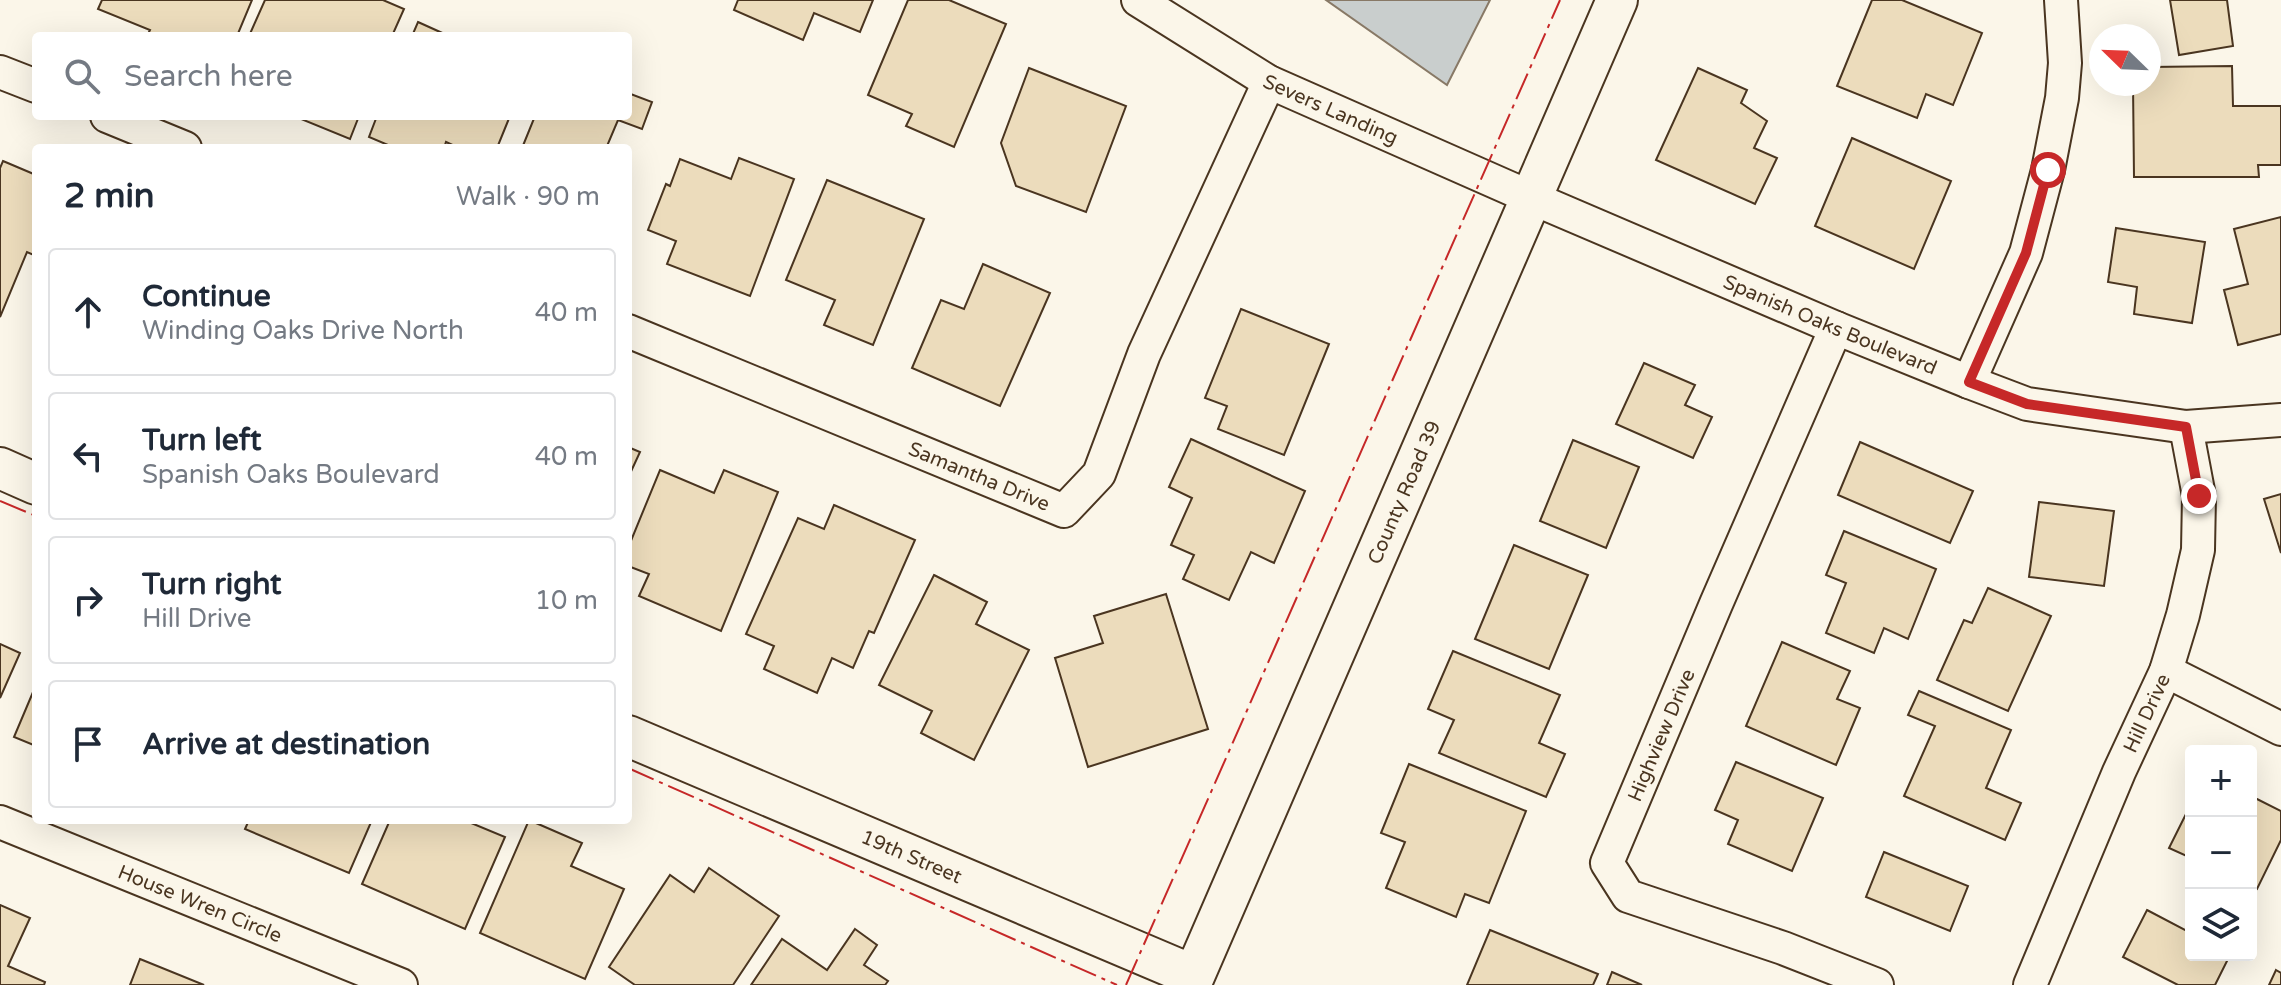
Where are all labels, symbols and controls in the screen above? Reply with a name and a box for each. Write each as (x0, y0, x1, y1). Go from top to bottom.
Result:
north arrow (2089, 24, 2161, 96)
search box (32, 32, 632, 120)
icon: search (60, 54, 104, 98)
text: Search here (124, 58, 293, 95)
street label: Severs Landing (1259, 70, 1402, 150)
route start (2030, 152, 2066, 188)
text: 2 min (64, 176, 155, 217)
text: Walk · 90 m (456, 181, 600, 212)
street label: Spanish Oaks Boulevard (1719, 270, 1940, 381)
text: Continue (142, 278, 271, 315)
icon: ahead (66, 290, 110, 334)
text: 40 m (535, 297, 598, 328)
text: Winding Oaks Drive North (142, 315, 464, 346)
street label: County Road 39 (1363, 417, 1446, 568)
text: Turn left (142, 422, 261, 459)
icon: left (66, 434, 110, 478)
street label: Samantha Drive (905, 437, 1053, 517)
text: 40 m (535, 441, 598, 472)
text: Spanish Oaks Boulevard (142, 459, 440, 490)
route end (2181, 478, 2217, 514)
text: Turn right (142, 566, 282, 603)
icon: right (66, 578, 110, 622)
text: 10 m (535, 585, 598, 616)
text: Hill Drive (142, 603, 252, 634)
street label: Highview Drive (1623, 666, 1701, 805)
street label: Hill Drive (2119, 670, 2176, 757)
icon: arrive (66, 722, 110, 766)
text: Arrive at destination (142, 726, 430, 763)
map controls (2185, 745, 2257, 961)
button: + (2185, 745, 2257, 817)
button: − (2185, 817, 2257, 889)
street label: 19th Street (857, 825, 966, 889)
street label: House Wren Circle (114, 860, 285, 948)
button: layers (2185, 889, 2257, 961)

